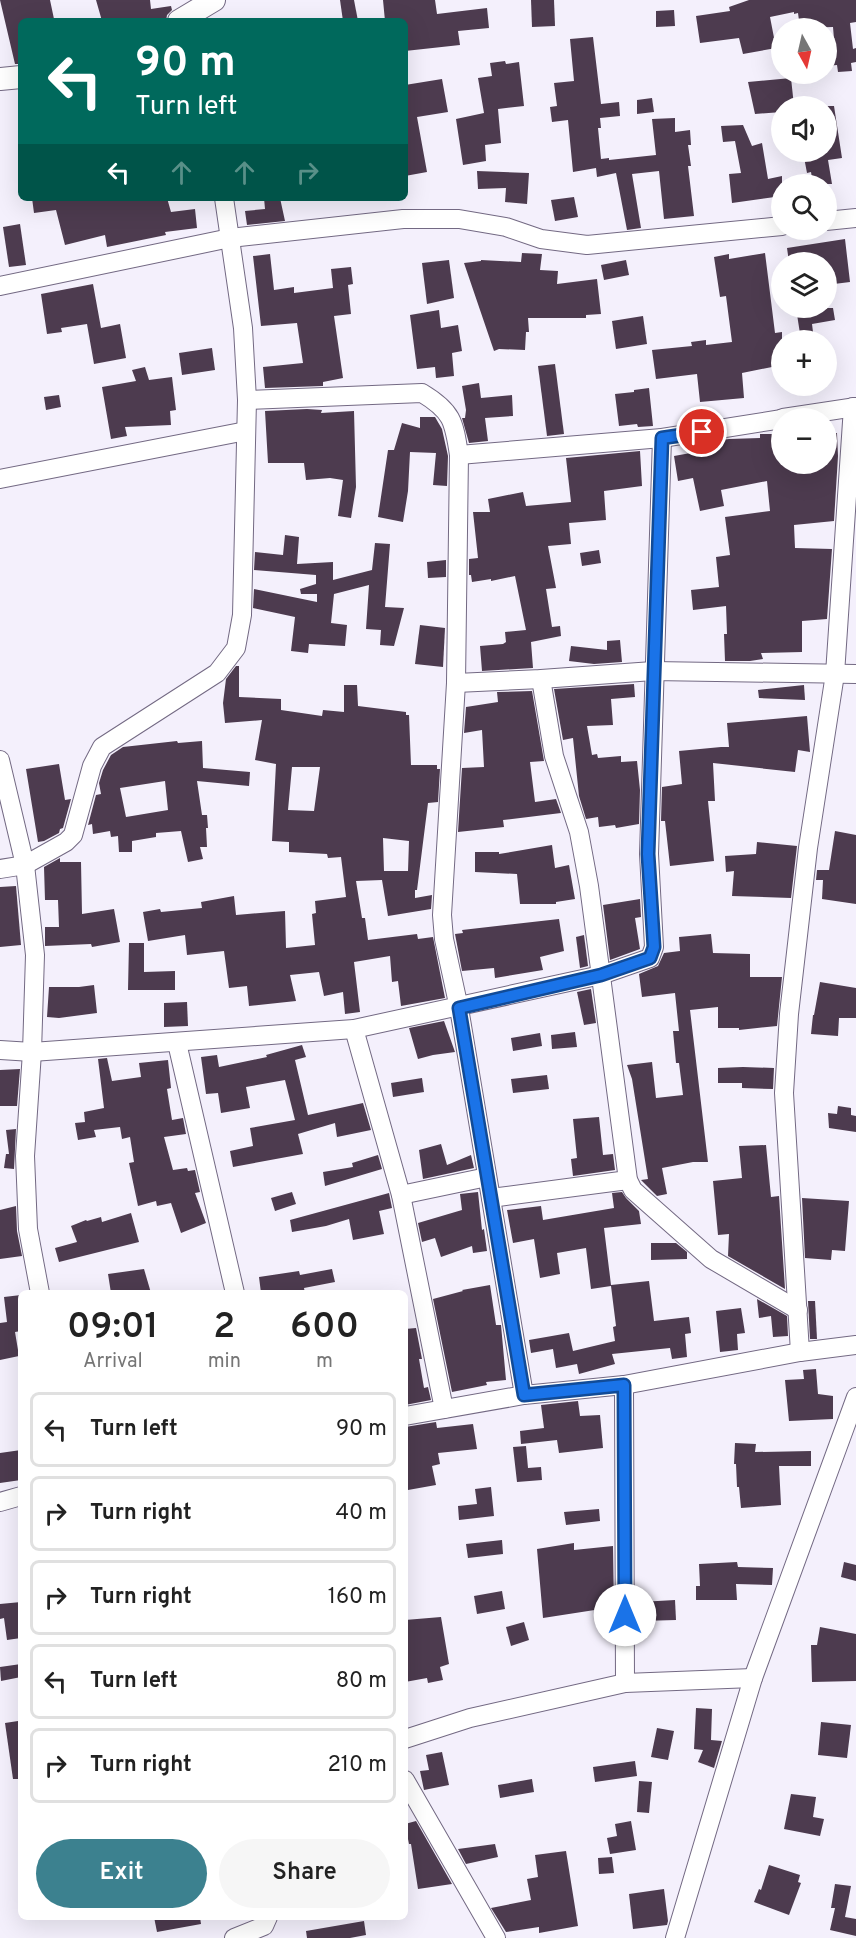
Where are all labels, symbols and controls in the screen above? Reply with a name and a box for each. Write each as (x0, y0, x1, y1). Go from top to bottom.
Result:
north arrow (771, 18, 837, 84)
map controls (771, 18, 837, 474)
text: 90 m (135, 38, 236, 91)
icon: left (36, 42, 114, 120)
text: Turn left (135, 90, 237, 124)
button: sound (771, 96, 837, 162)
icon: left (102, 156, 135, 189)
icon: ahead (165, 156, 198, 189)
icon: ahead (228, 156, 261, 189)
icon: right (291, 156, 324, 189)
button: search (771, 174, 837, 240)
button: layers (771, 252, 837, 318)
button: + (771, 330, 837, 396)
pin (676, 406, 727, 457)
button: − (771, 408, 837, 474)
icon: arrive (685, 415, 718, 448)
text: 09:01 (67, 1305, 159, 1351)
text: 2 (213, 1305, 235, 1351)
text: 600 (290, 1305, 359, 1351)
text: Arrival (83, 1349, 143, 1375)
text: min (208, 1349, 241, 1375)
text: m (316, 1349, 333, 1375)
icon: left (39, 1413, 72, 1446)
text: Turn left (90, 1416, 178, 1443)
text: 90 m (336, 1416, 387, 1443)
icon: right (39, 1497, 72, 1530)
text: Turn right (90, 1500, 192, 1527)
text: 40 m (335, 1500, 387, 1527)
icon: right (39, 1581, 72, 1614)
position arrow (593, 1583, 657, 1647)
text: Turn right (90, 1584, 192, 1611)
text: 160 m (328, 1584, 387, 1611)
icon: left (39, 1665, 72, 1698)
text: Turn left (90, 1668, 178, 1695)
text: 80 m (336, 1668, 387, 1695)
icon: right (39, 1749, 72, 1782)
text: Turn right (90, 1752, 192, 1779)
text: 210 m (327, 1752, 387, 1779)
button: Exit (36, 1839, 207, 1908)
button: Share (219, 1839, 390, 1908)

